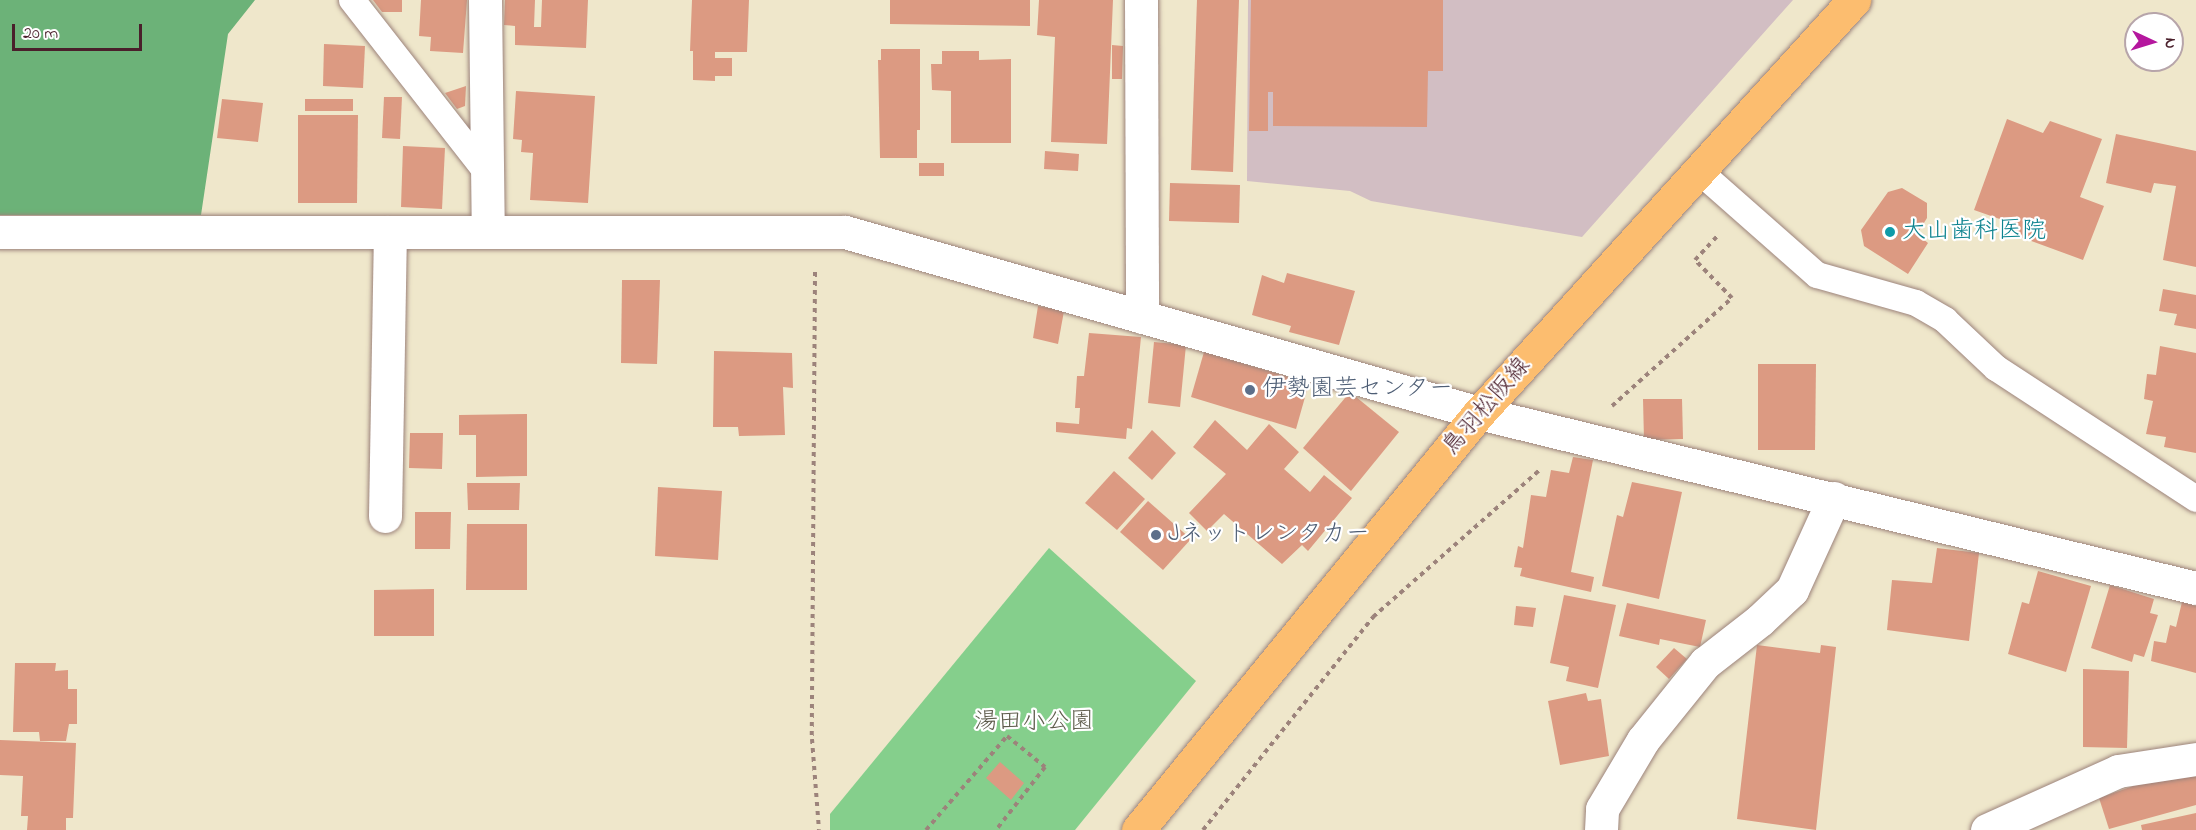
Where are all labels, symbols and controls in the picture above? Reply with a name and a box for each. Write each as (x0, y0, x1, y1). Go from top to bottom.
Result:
scale bar (15, 12, 146, 50)
north arrow (2124, 12, 2184, 72)
text: 20 m (23, 21, 58, 47)
text: N (2158, 37, 2182, 49)
place label: 大山歯科医院 (1902, 218, 2046, 246)
marker: 大山歯科医院 (1883, 225, 1897, 239)
street label: 鳥羽松阪線 (1437, 352, 1537, 462)
place label: 伊勢園芸センター (1262, 376, 1454, 404)
marker: 伊勢園芸センター (1243, 383, 1257, 397)
place label: Jネットレンタカー (1168, 521, 1372, 549)
marker: Jネットレンタカー (1149, 528, 1163, 542)
park label: 湯田小公園 (974, 709, 1094, 737)

